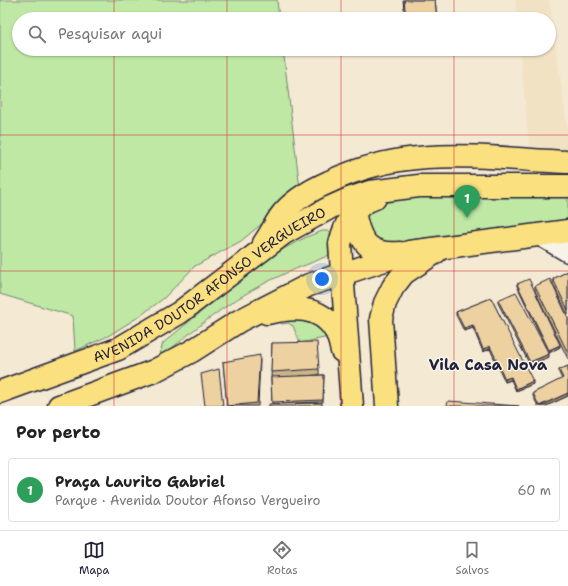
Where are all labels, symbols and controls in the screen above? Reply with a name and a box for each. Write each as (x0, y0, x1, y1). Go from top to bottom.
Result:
search box (12, 12, 556, 56)
icon: search (26, 23, 48, 45)
text: Pesquisar aqui (58, 24, 162, 44)
pin: 1 (454, 185, 480, 218)
street label: AVENIDA DOUTOR AFONSO VERGUEIRO (90, 203, 329, 366)
your location (312, 269, 332, 289)
district label: Vila Casa Nova (429, 355, 548, 375)
text: Por perto (16, 421, 101, 443)
text: Praça Laurito Gabriel (55, 472, 225, 492)
text: 1 (27, 482, 33, 499)
text: 60 m (518, 482, 551, 499)
text: Parque · Avenida Doutor Afonso Vergueiro (55, 492, 320, 509)
tab: Mapa (79, 539, 109, 578)
tab: Rotas (267, 539, 298, 578)
tab: Salvos (455, 539, 489, 578)

